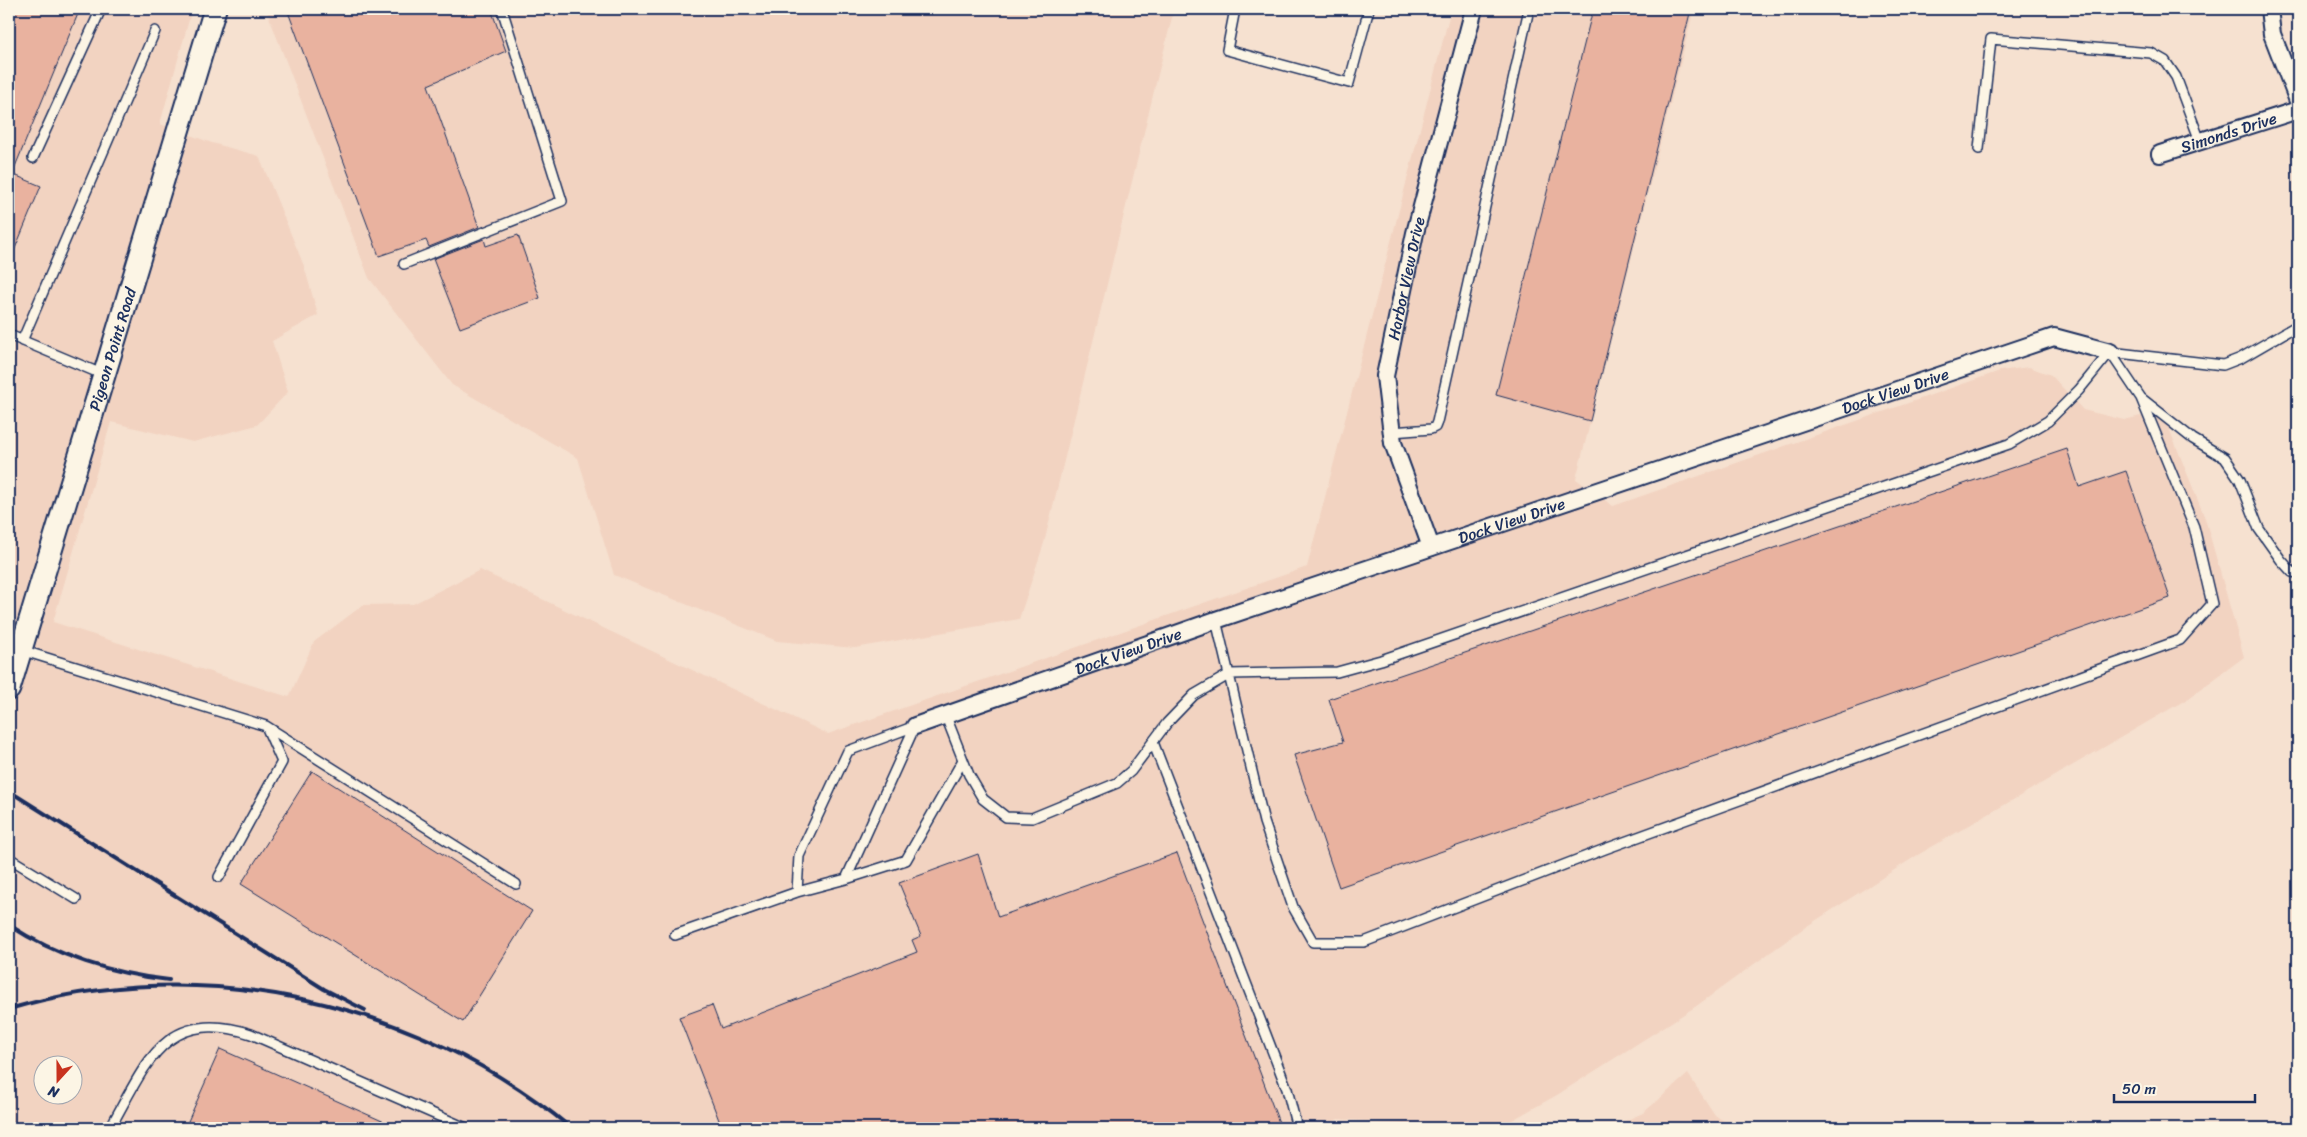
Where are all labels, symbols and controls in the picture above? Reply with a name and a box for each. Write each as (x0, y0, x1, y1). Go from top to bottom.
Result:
street label: Simonds Drive (2177, 103, 2281, 161)
street label: Harbor View Drive (1378, 213, 1433, 343)
street label: Pigeon Point Road (80, 283, 145, 414)
street label: Dock View Drive (1838, 359, 1953, 422)
street label: Dock View Drive (1454, 489, 1569, 552)
street label: Dock View Drive (1071, 619, 1186, 683)
north arrow (32, 1054, 82, 1104)
scale bar (2114, 1072, 2256, 1104)
text: 50 m (2122, 1076, 2157, 1102)
text: N (44, 1078, 63, 1105)

